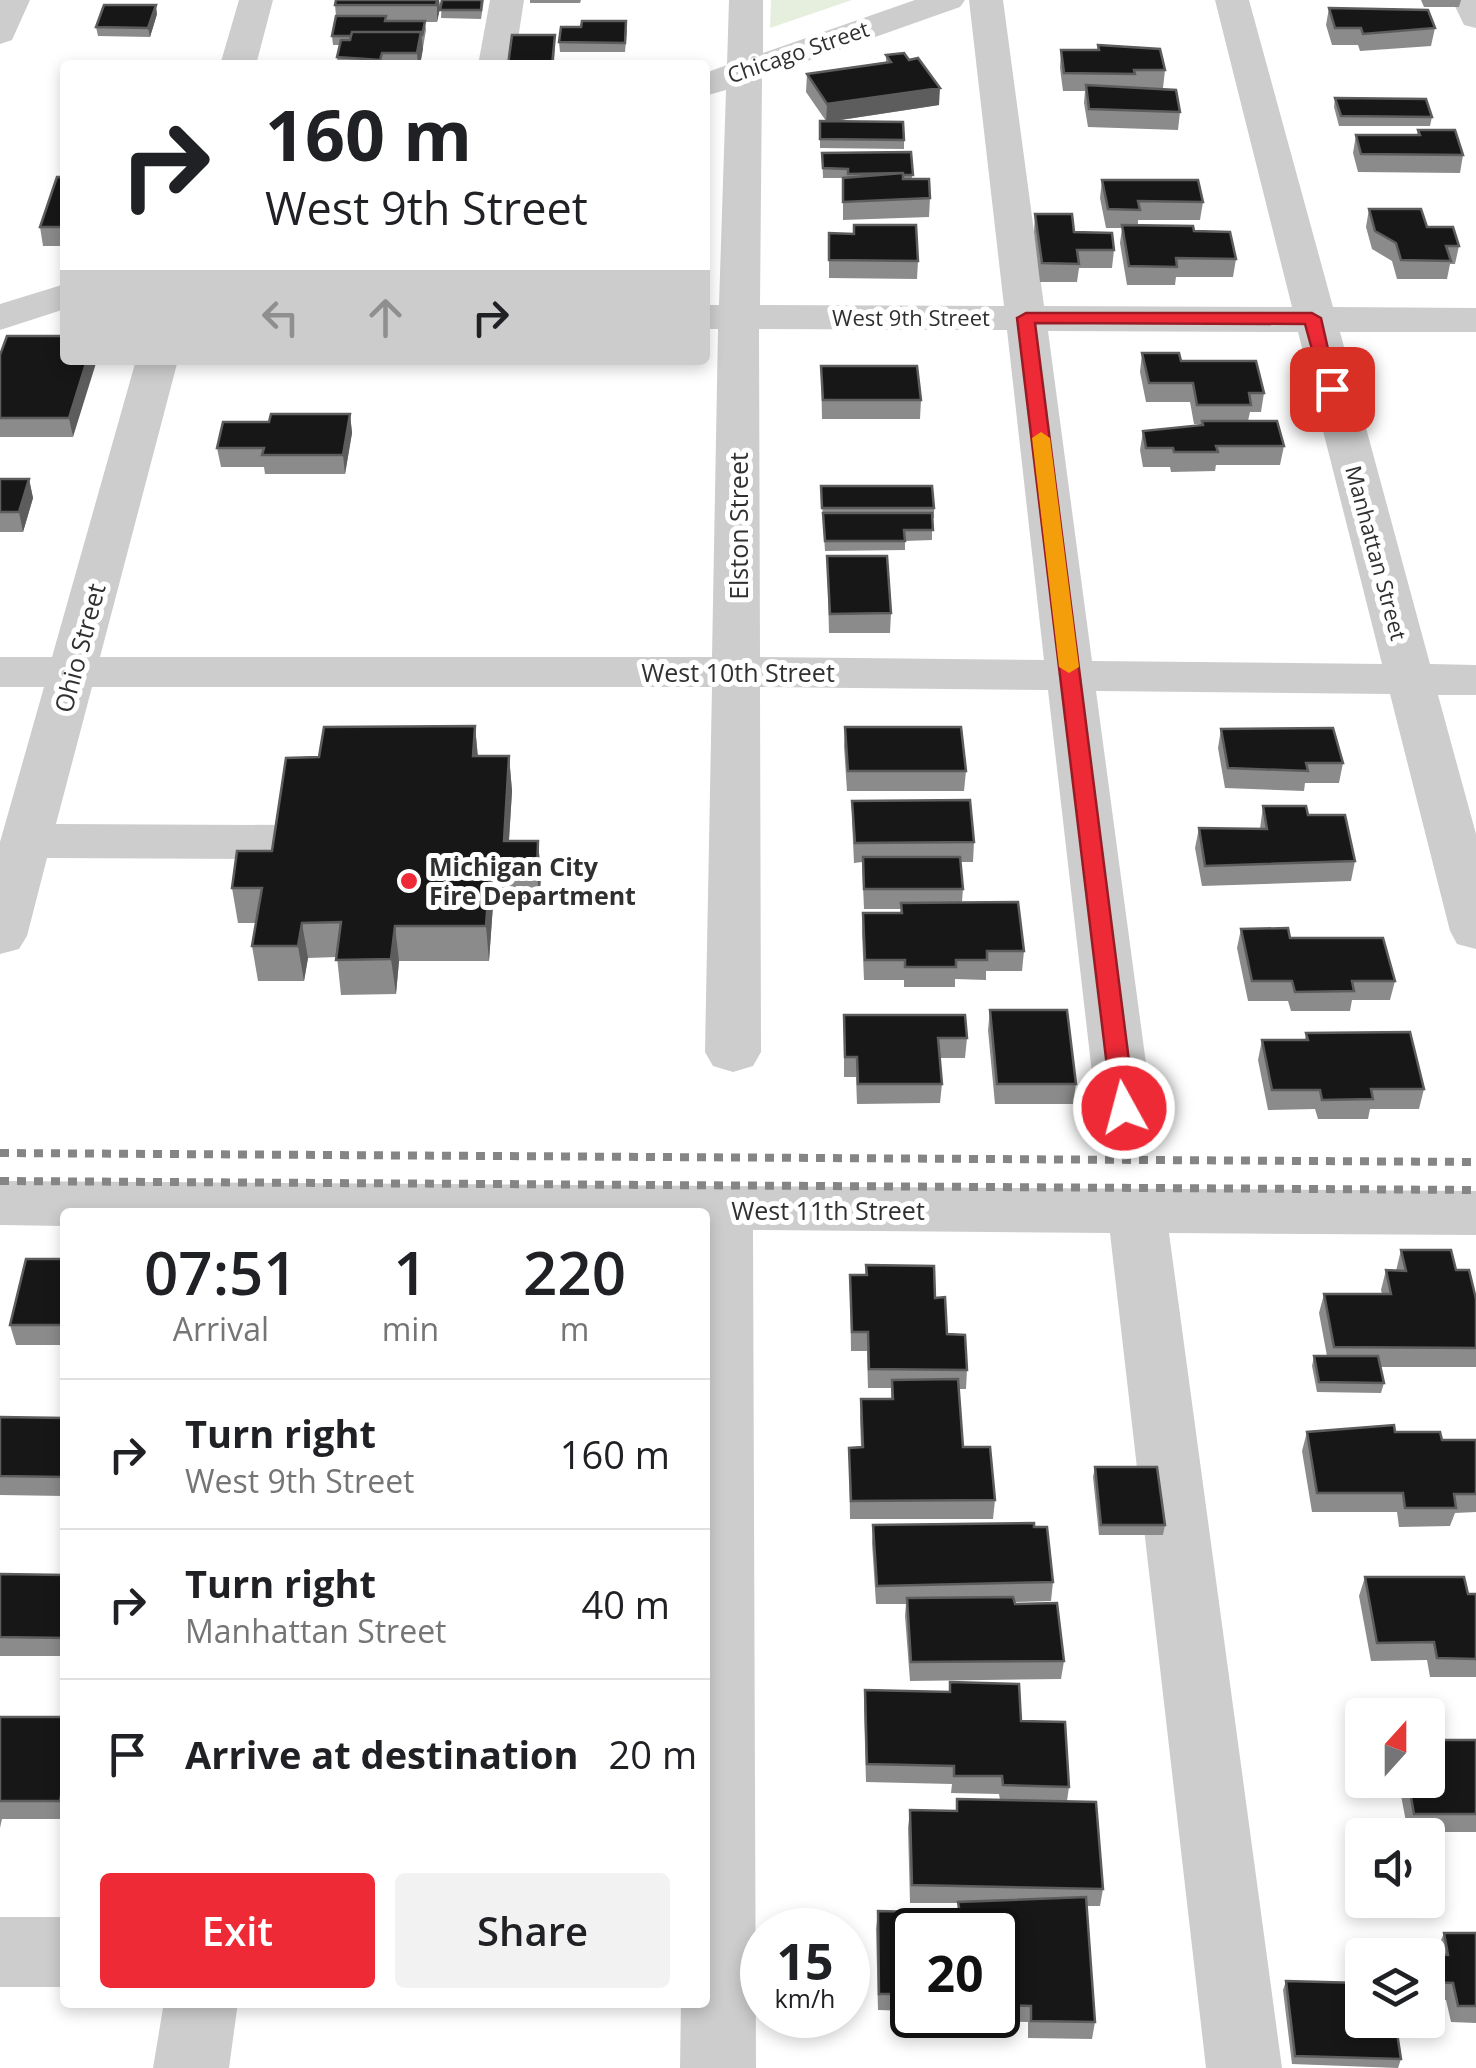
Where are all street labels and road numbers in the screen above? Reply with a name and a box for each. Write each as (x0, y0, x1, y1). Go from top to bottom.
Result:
street label: Chicago Street (723, 13, 873, 89)
street label: West 9th Street (832, 302, 990, 332)
street label: Elston Street (721, 452, 755, 600)
street label: Manhattan Street (1339, 462, 1415, 644)
street label: Ohio Street (45, 579, 113, 716)
street label: West 10th Street (641, 655, 835, 689)
street label: West 11th Street (731, 1193, 925, 1227)

